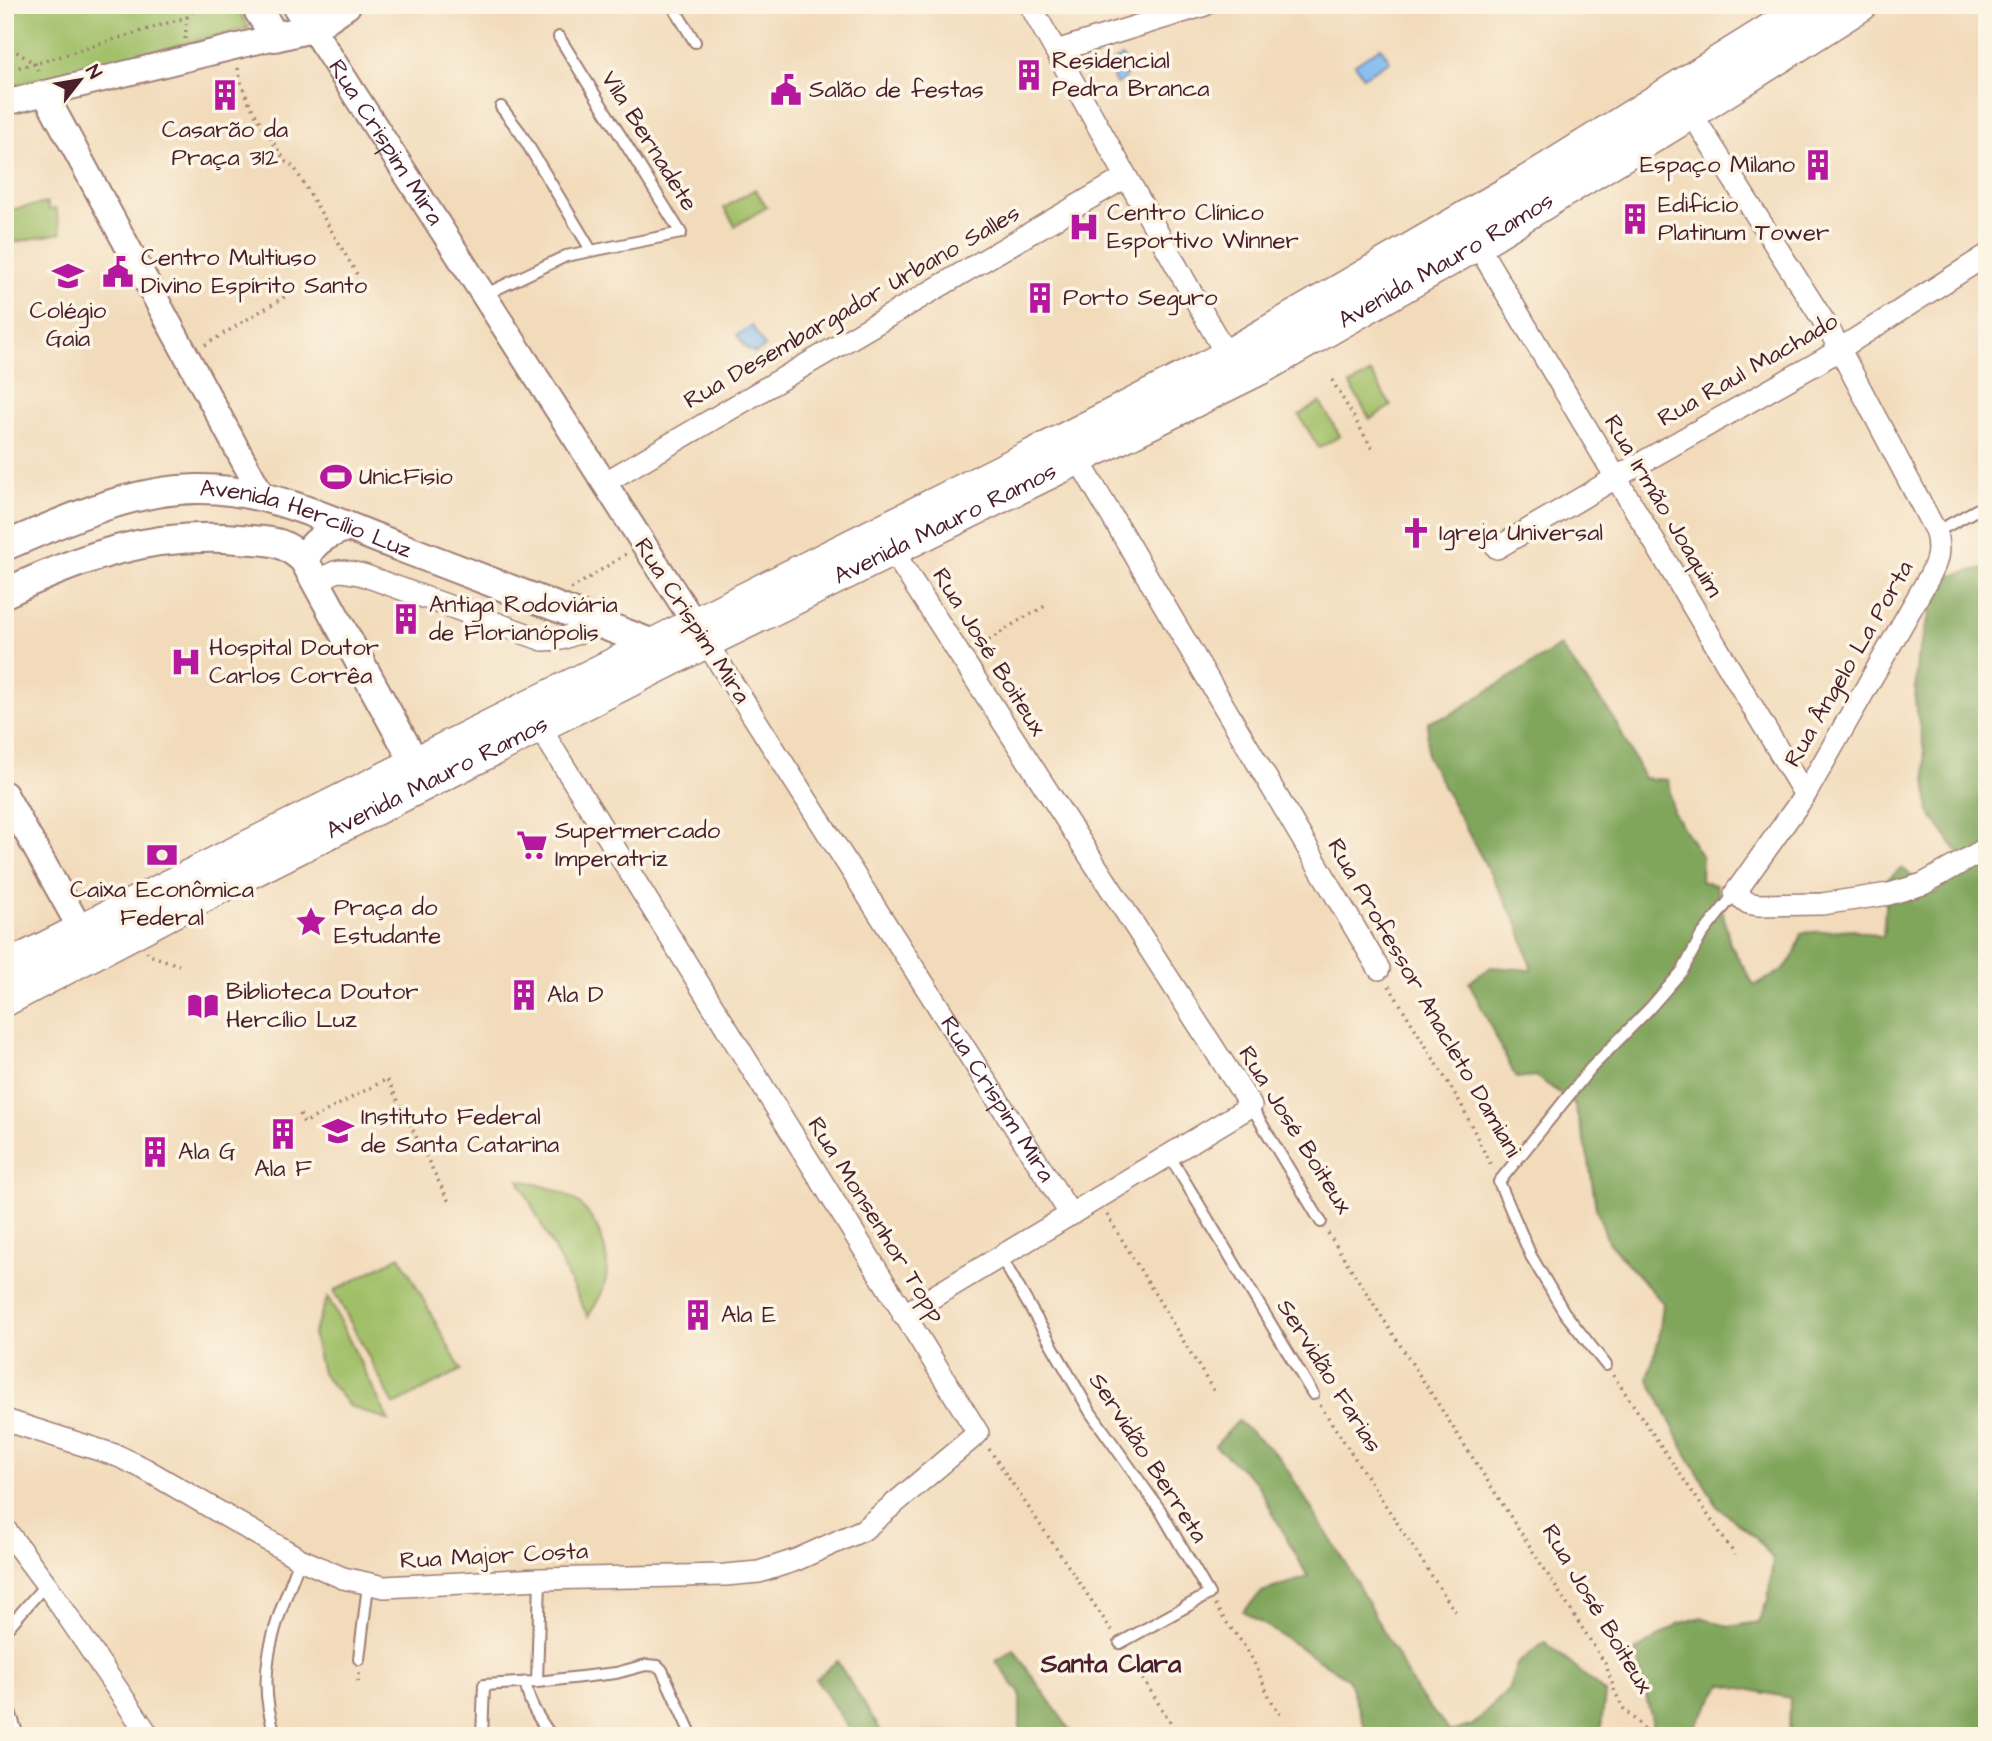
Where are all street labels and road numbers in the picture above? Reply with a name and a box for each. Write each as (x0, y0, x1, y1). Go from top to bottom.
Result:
street label: Rua Crispim Mira (320, 53, 452, 232)
street label: Vila Bernadete (592, 64, 706, 218)
street label: Avenida Mauro Ramos (1332, 184, 1560, 337)
street label: Rua Desembargador Urbano Salles (678, 196, 1027, 418)
street label: Rua Raul Machado (1652, 304, 1845, 436)
street label: Rua Irmão Joaquim (1595, 408, 1731, 604)
street label: Avenida Mauro Ramos (828, 454, 1063, 593)
street label: Avenida Hercílio Luz (199, 472, 417, 567)
street label: Rua Crispim Mira (626, 532, 758, 710)
street label: Rua Ângelo La Porta (1776, 555, 1923, 774)
street label: Rua José Boiteux (924, 561, 1055, 743)
street label: Avenida Mauro Ramos (320, 707, 554, 848)
street label: Rua Professor Anacleto Damiani (1318, 832, 1530, 1164)
street label: Rua Crispim Mira (931, 1009, 1063, 1189)
street label: Rua José Boiteux (1230, 1039, 1361, 1221)
street label: Rua Monsenhor Topp (799, 1111, 953, 1329)
street label: Servidão Farias (1268, 1293, 1390, 1459)
street label: Servidão Berreta (1080, 1366, 1216, 1550)
street label: Rua José Boiteux (1533, 1518, 1661, 1701)
street label: Rua Major Costa (399, 1534, 589, 1578)

